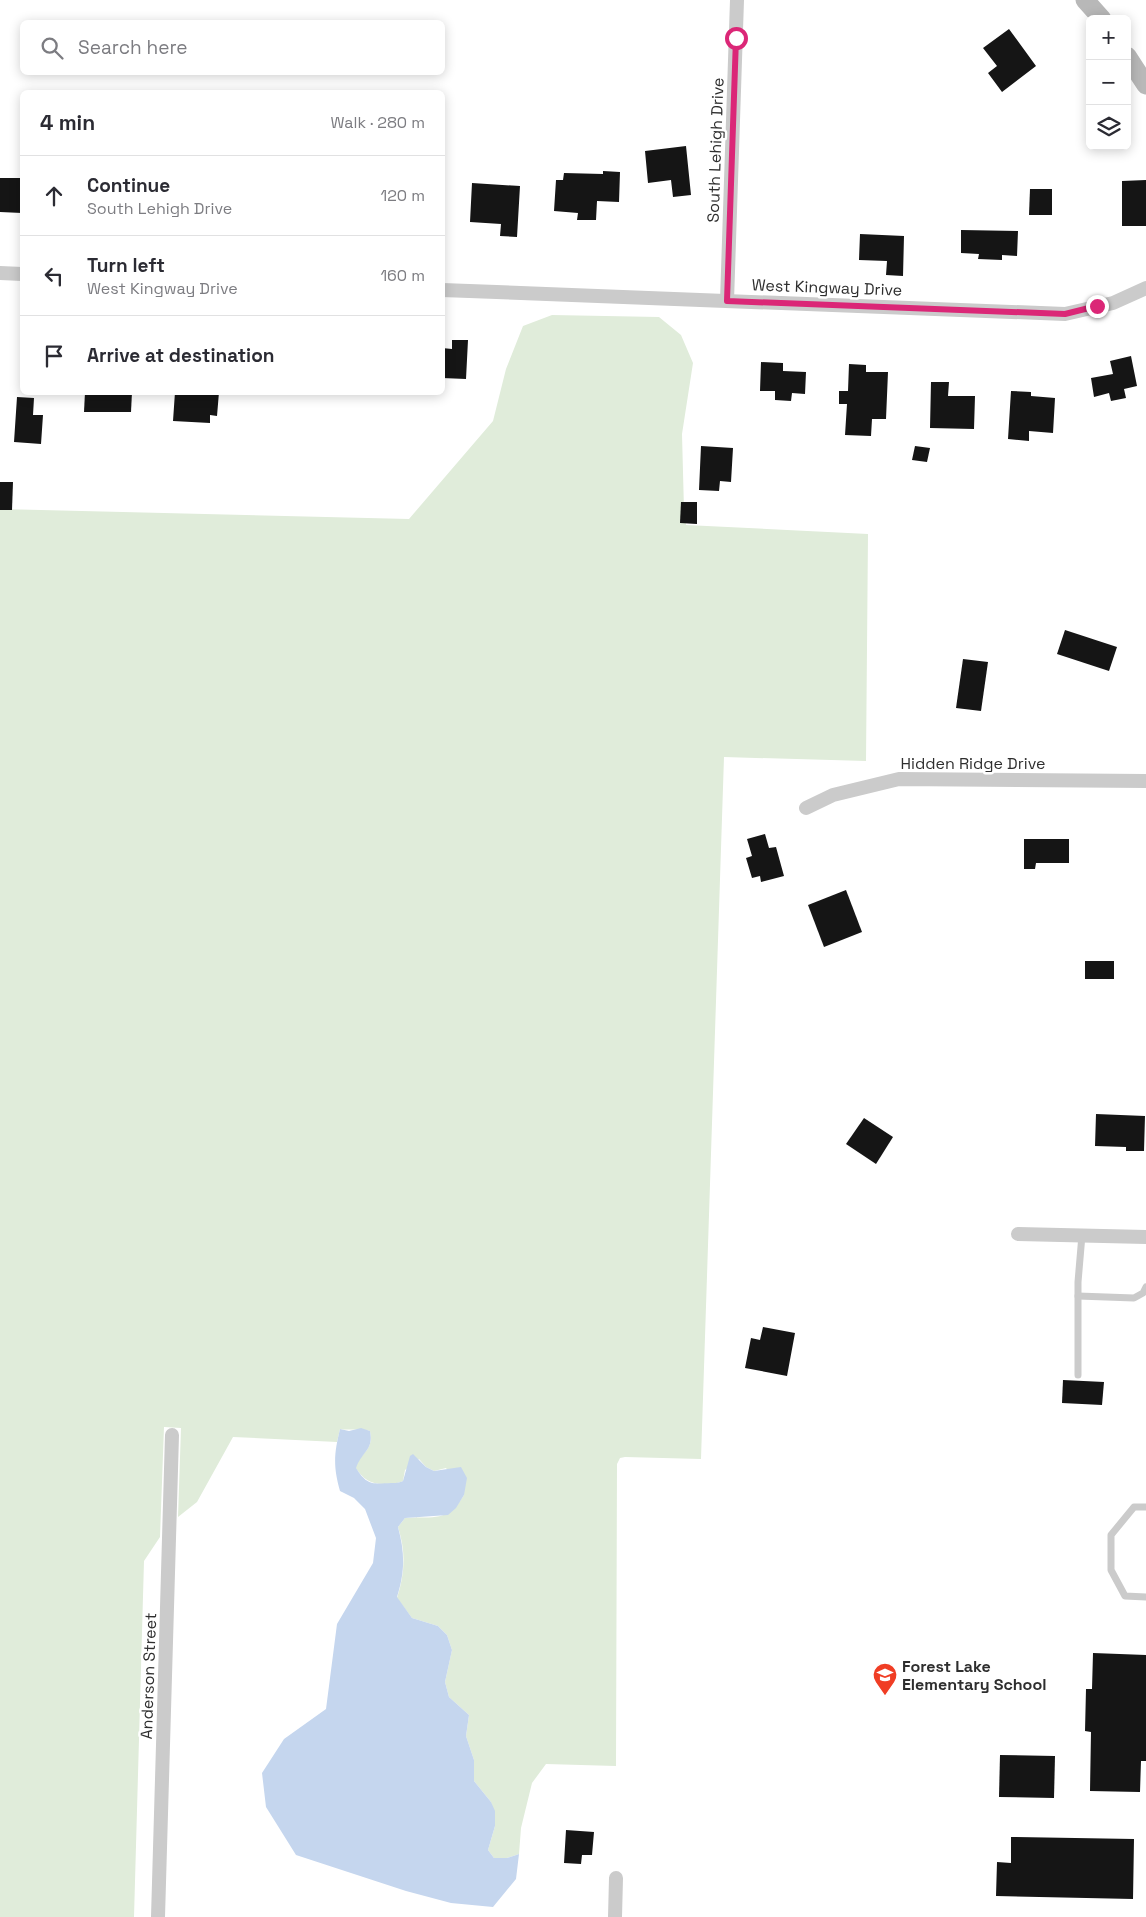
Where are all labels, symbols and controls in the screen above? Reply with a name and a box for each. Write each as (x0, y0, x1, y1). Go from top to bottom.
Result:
map controls (1086, 15, 1131, 150)
button: + (1086, 15, 1131, 60)
search box (20, 20, 445, 75)
route start (725, 27, 748, 50)
icon: search (38, 34, 66, 62)
text: Search here (78, 35, 188, 60)
button: − (1086, 60, 1131, 105)
street label: South Lehigh Drive (702, 77, 729, 223)
button: layers (1086, 105, 1131, 150)
text: 4 min (40, 109, 95, 136)
text: Walk · 280 m (330, 112, 425, 133)
text: Continue (87, 173, 170, 198)
icon: ahead (40, 182, 68, 210)
text: 120 m (381, 185, 425, 206)
text: South Lehigh Drive (87, 198, 232, 219)
text: Turn left (87, 253, 165, 278)
icon: left (40, 262, 68, 290)
text: 160 m (380, 265, 425, 286)
street label: West Kingway Drive (751, 274, 903, 301)
text: West Kingway Drive (87, 278, 238, 299)
route end (1086, 295, 1109, 318)
icon: arrive (40, 342, 68, 370)
text: Arrive at destination (87, 343, 275, 368)
street label: Hidden Ridge Drive (901, 753, 1045, 774)
street label: Anderson Street (136, 1612, 161, 1740)
place label: Forest Lake Elementary School (902, 1656, 1046, 1695)
school or university icon: Forest Lake Elementary School (872, 1662, 898, 1696)

